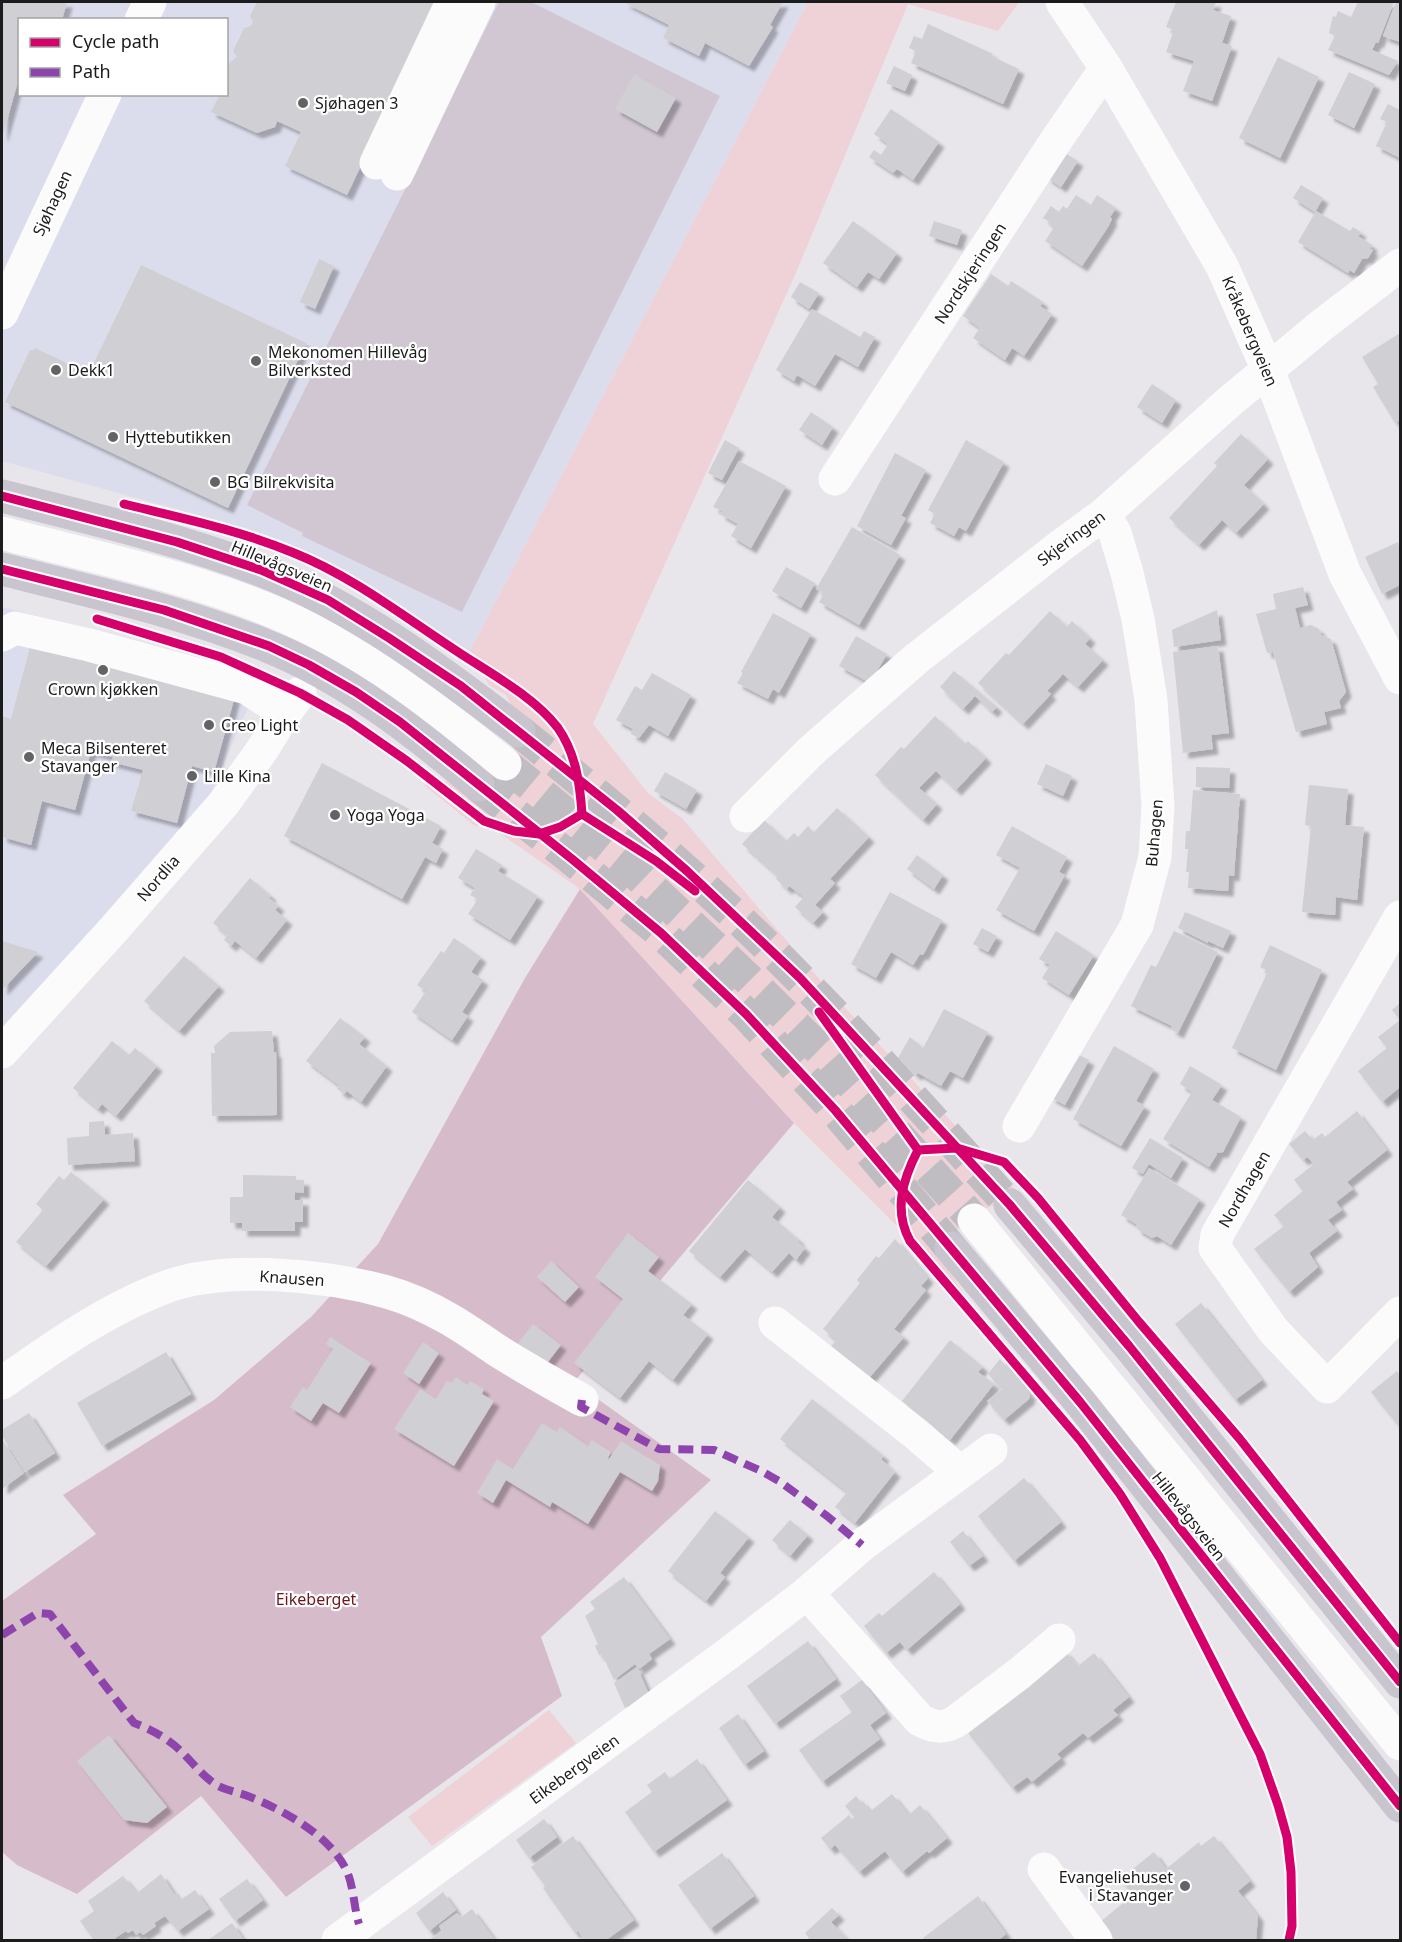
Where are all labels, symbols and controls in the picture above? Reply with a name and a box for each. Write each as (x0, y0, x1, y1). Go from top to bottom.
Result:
legend (18, 18, 228, 96)
text: Cycle path (72, 29, 159, 53)
text: Path (72, 59, 111, 83)
place label: Sjøhagen 3 (315, 92, 399, 114)
marker: Sjøhagen 3 (296, 96, 310, 110)
street label: Sjøhagen (27, 167, 77, 239)
street label: Nordskjeringen (929, 218, 1011, 328)
street label: Kråkebergveien (1217, 272, 1283, 390)
place label: Mekonomen Hillevåg Bilverksted (268, 341, 427, 381)
marker: Mekonomen Hillevåg Bilverksted (249, 354, 263, 368)
place label: Dekk1 (68, 359, 115, 381)
marker: Dekk1 (49, 363, 63, 377)
place label: Hyttebutikken (125, 426, 231, 448)
marker: Hyttebutikken (106, 430, 120, 444)
place label: BG Bilrekvisita (227, 471, 335, 493)
marker: BG Bilrekvisita (208, 475, 222, 489)
street label: Skjeringen (1032, 505, 1110, 571)
street label: Hillevågsveien (228, 535, 336, 597)
marker: Crown kjøkken (96, 663, 110, 677)
place label: Crown kjøkken (48, 678, 158, 700)
place label: Creo Light (221, 714, 299, 736)
marker: Creo Light (202, 718, 216, 732)
place label: Meca Bilsenteret Stavanger (41, 737, 167, 777)
marker: Meca Bilsenteret Stavanger (22, 750, 36, 764)
place label: Lille Kina (204, 765, 271, 787)
marker: Lille Kina (185, 769, 199, 783)
street label: Buhagen (1140, 798, 1168, 868)
place label: Yoga Yoga (347, 804, 425, 826)
marker: Yoga Yoga (328, 808, 342, 822)
street label: Nordlia (132, 850, 184, 906)
street label: Nordhagen (1213, 1146, 1275, 1232)
street label: Knausen (259, 1265, 325, 1291)
street label: Hillevågsveien (1147, 1467, 1231, 1565)
park label: Eikeberget (276, 1588, 356, 1610)
street label: Eikebergveien (525, 1729, 623, 1809)
place label: Evangeliehuset i Stavanger (1059, 1866, 1173, 1906)
marker: Evangeliehuset i Stavanger (1178, 1879, 1192, 1893)

